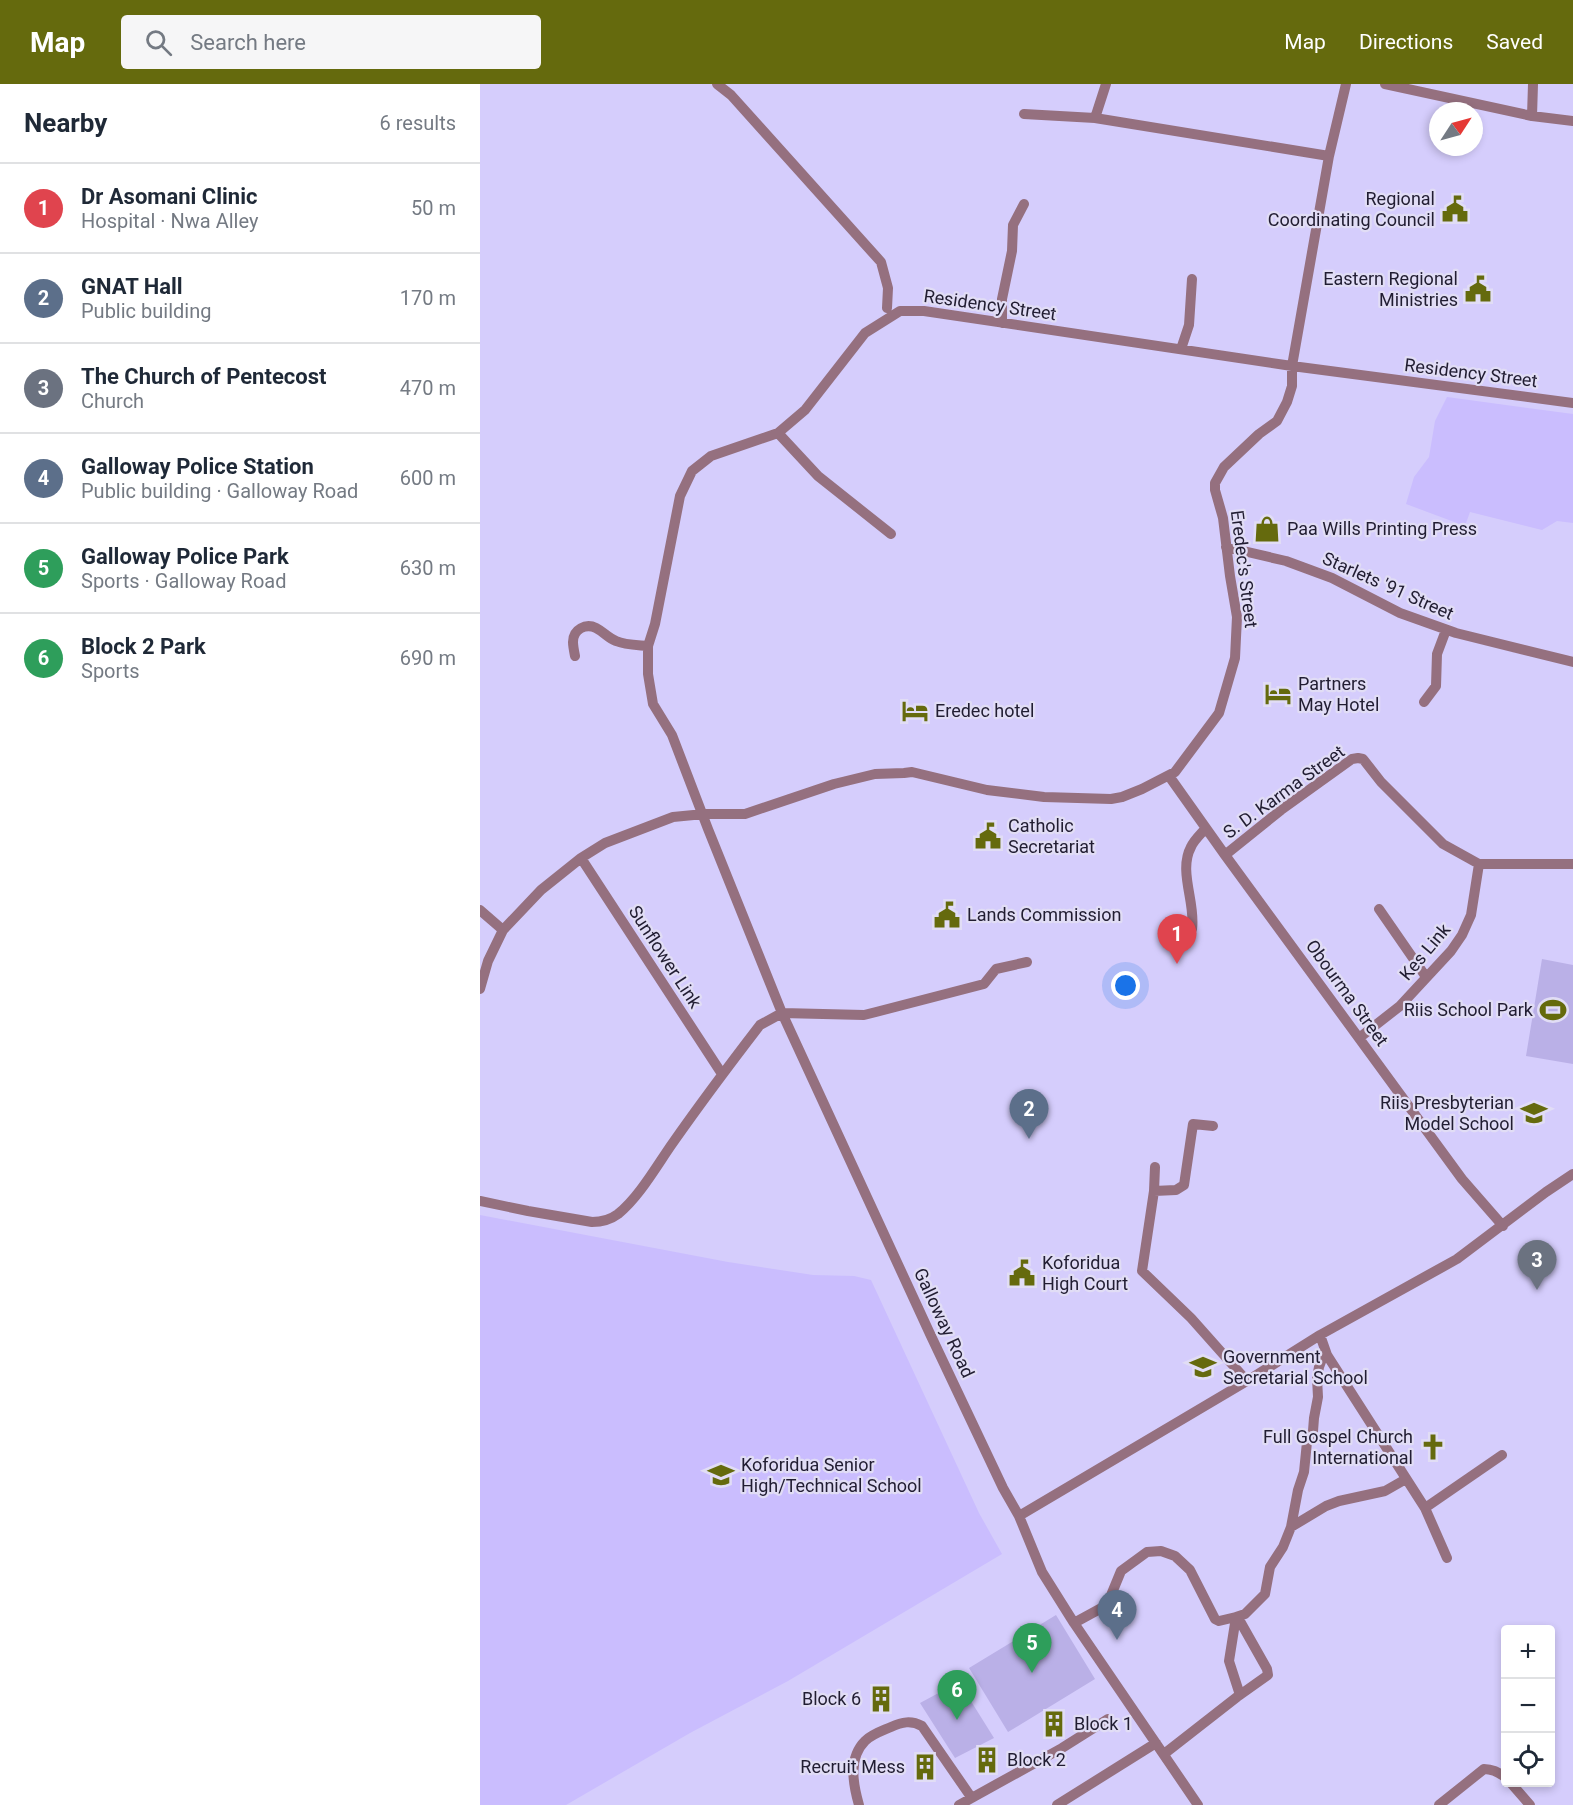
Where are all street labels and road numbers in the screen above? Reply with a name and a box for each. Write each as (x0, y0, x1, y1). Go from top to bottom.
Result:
street label: Residency Street (922, 285, 1058, 324)
street label: Residency Street (1403, 354, 1539, 391)
street label: Eredec's Street (1227, 509, 1262, 629)
street label: Starlets '91 Street (1319, 547, 1457, 624)
street label: S. D. Karma Street (1219, 741, 1349, 843)
street label: Sunflower Link (625, 902, 707, 1013)
street label: Kes Link (1395, 918, 1455, 984)
street label: Obourma Street (1302, 935, 1393, 1050)
street label: Galloway Road (910, 1265, 979, 1381)

